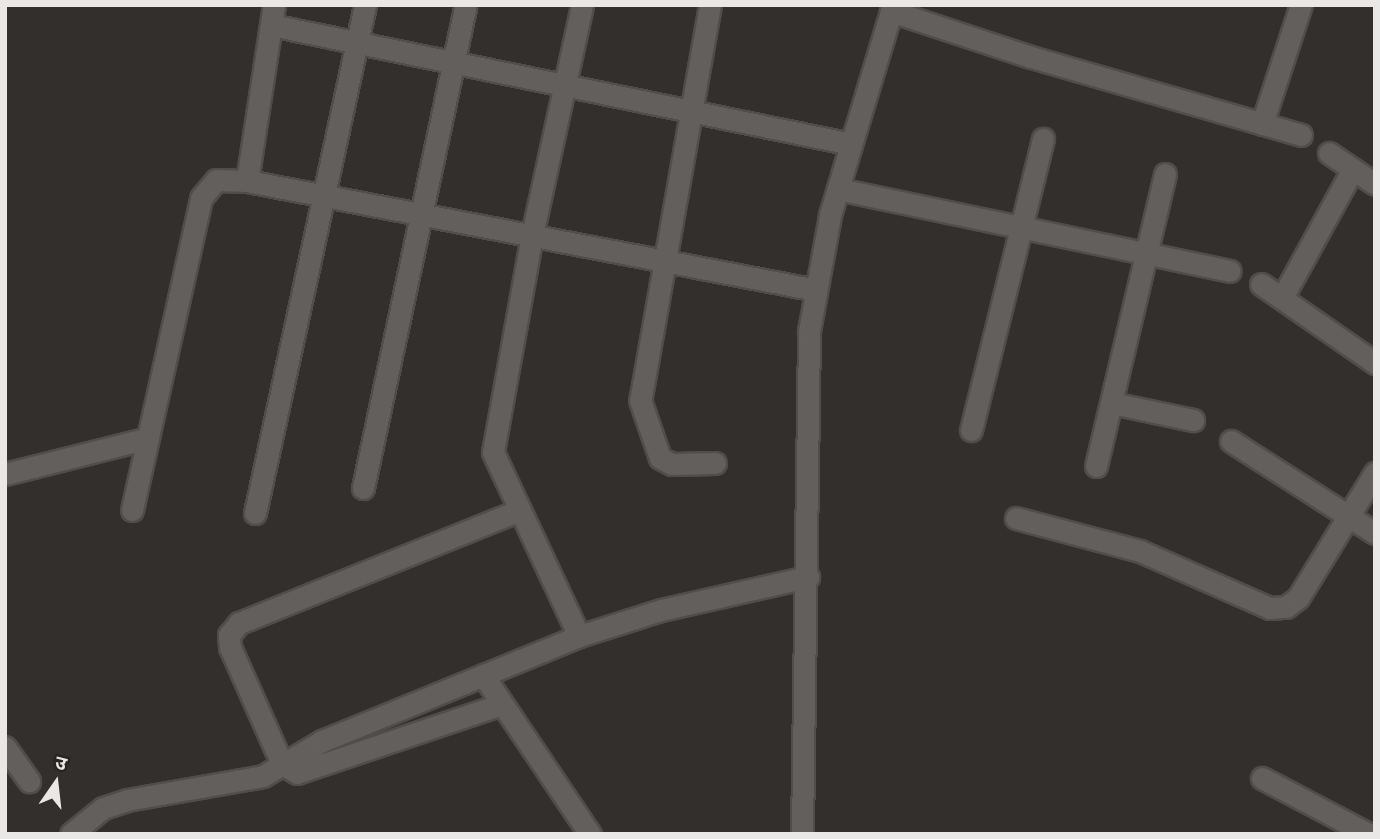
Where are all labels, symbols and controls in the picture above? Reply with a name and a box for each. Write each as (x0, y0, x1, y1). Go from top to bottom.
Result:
north arrow (21, 748, 91, 818)
text: उ (53, 749, 70, 777)

